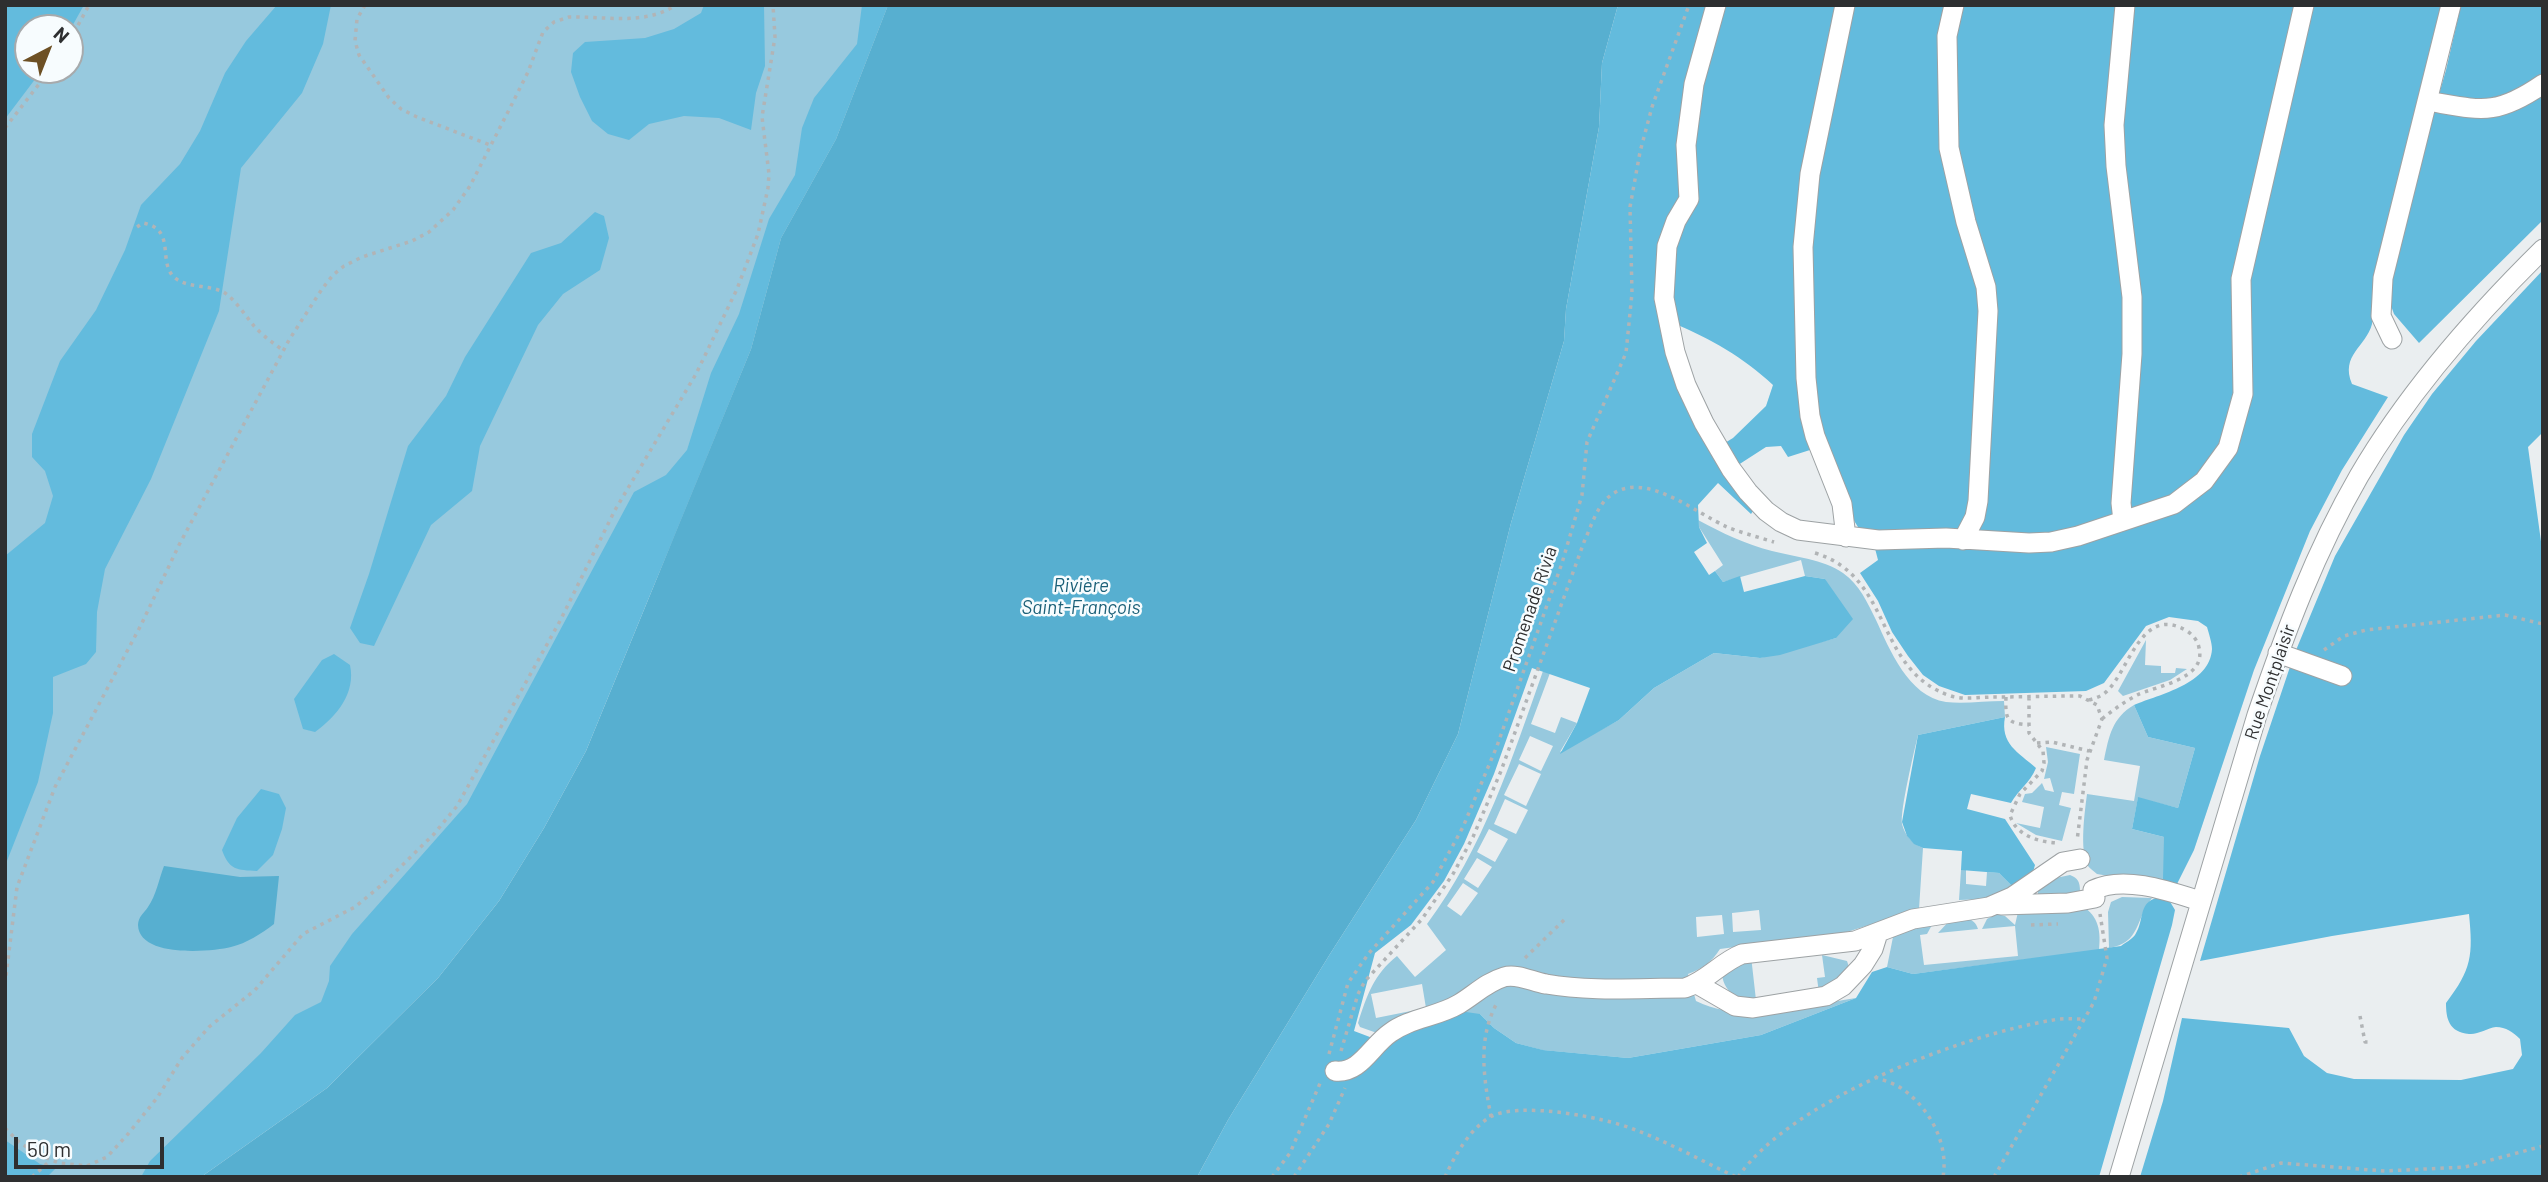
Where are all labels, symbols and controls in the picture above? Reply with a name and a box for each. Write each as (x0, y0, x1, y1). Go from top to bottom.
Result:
north arrow (14, 14, 84, 84)
text: N (50, 22, 74, 47)
street label: Promenade Rivia (1498, 543, 1562, 675)
water label: Rivière Saint-François (1022, 575, 1140, 619)
street label: Rue Montplaisir (2240, 622, 2300, 742)
scale bar (18, 1122, 168, 1166)
text: 50 m (27, 1136, 71, 1161)

